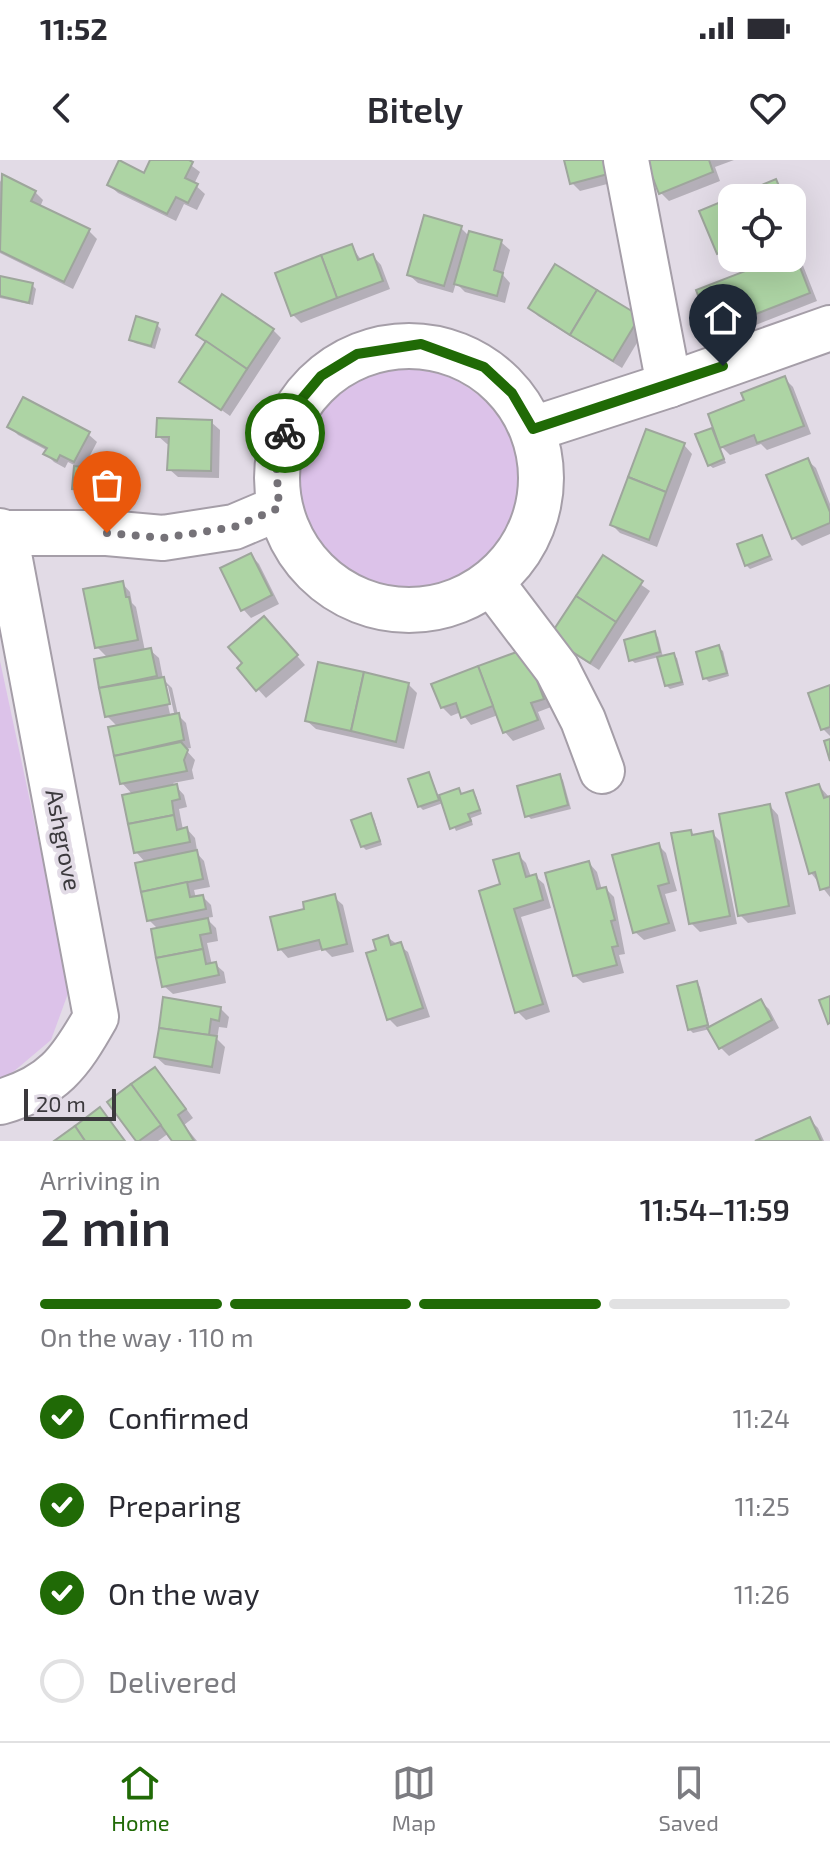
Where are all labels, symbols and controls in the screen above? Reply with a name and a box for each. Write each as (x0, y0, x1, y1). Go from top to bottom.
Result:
text: 11:52 (40, 10, 108, 46)
icon: back (40, 86, 84, 130)
icon: heart (746, 86, 790, 130)
text: Bitely (367, 87, 463, 130)
map controls (718, 184, 806, 272)
button: locate (718, 184, 806, 272)
pin (689, 284, 757, 366)
icon: home (701, 296, 745, 340)
courier (245, 393, 325, 473)
icon: bike (263, 411, 307, 455)
pin (73, 451, 141, 533)
icon: bag (85, 463, 129, 507)
street label: Ashgrove (40, 787, 89, 893)
scale bar (24, 1085, 116, 1121)
text: 20 m (36, 1090, 86, 1116)
text: Arriving in (40, 1164, 161, 1195)
text: 11:54–11:59 (640, 1191, 790, 1227)
text: 2 min (40, 1194, 171, 1256)
text: On the way · 110 m (40, 1321, 254, 1352)
icon: check (40, 1395, 84, 1439)
text: Confirmed (108, 1399, 249, 1435)
text: 11:24 (733, 1402, 790, 1433)
icon: check (40, 1483, 84, 1527)
text: Preparing (108, 1487, 241, 1523)
text: 11:25 (735, 1490, 790, 1521)
icon: check (40, 1571, 84, 1615)
text: On the way (108, 1575, 260, 1611)
text: 11:26 (734, 1578, 790, 1609)
text: Delivered (108, 1663, 237, 1699)
tab: Home (111, 1761, 169, 1835)
tab: Map (392, 1761, 436, 1835)
tab: Saved (658, 1761, 719, 1835)

